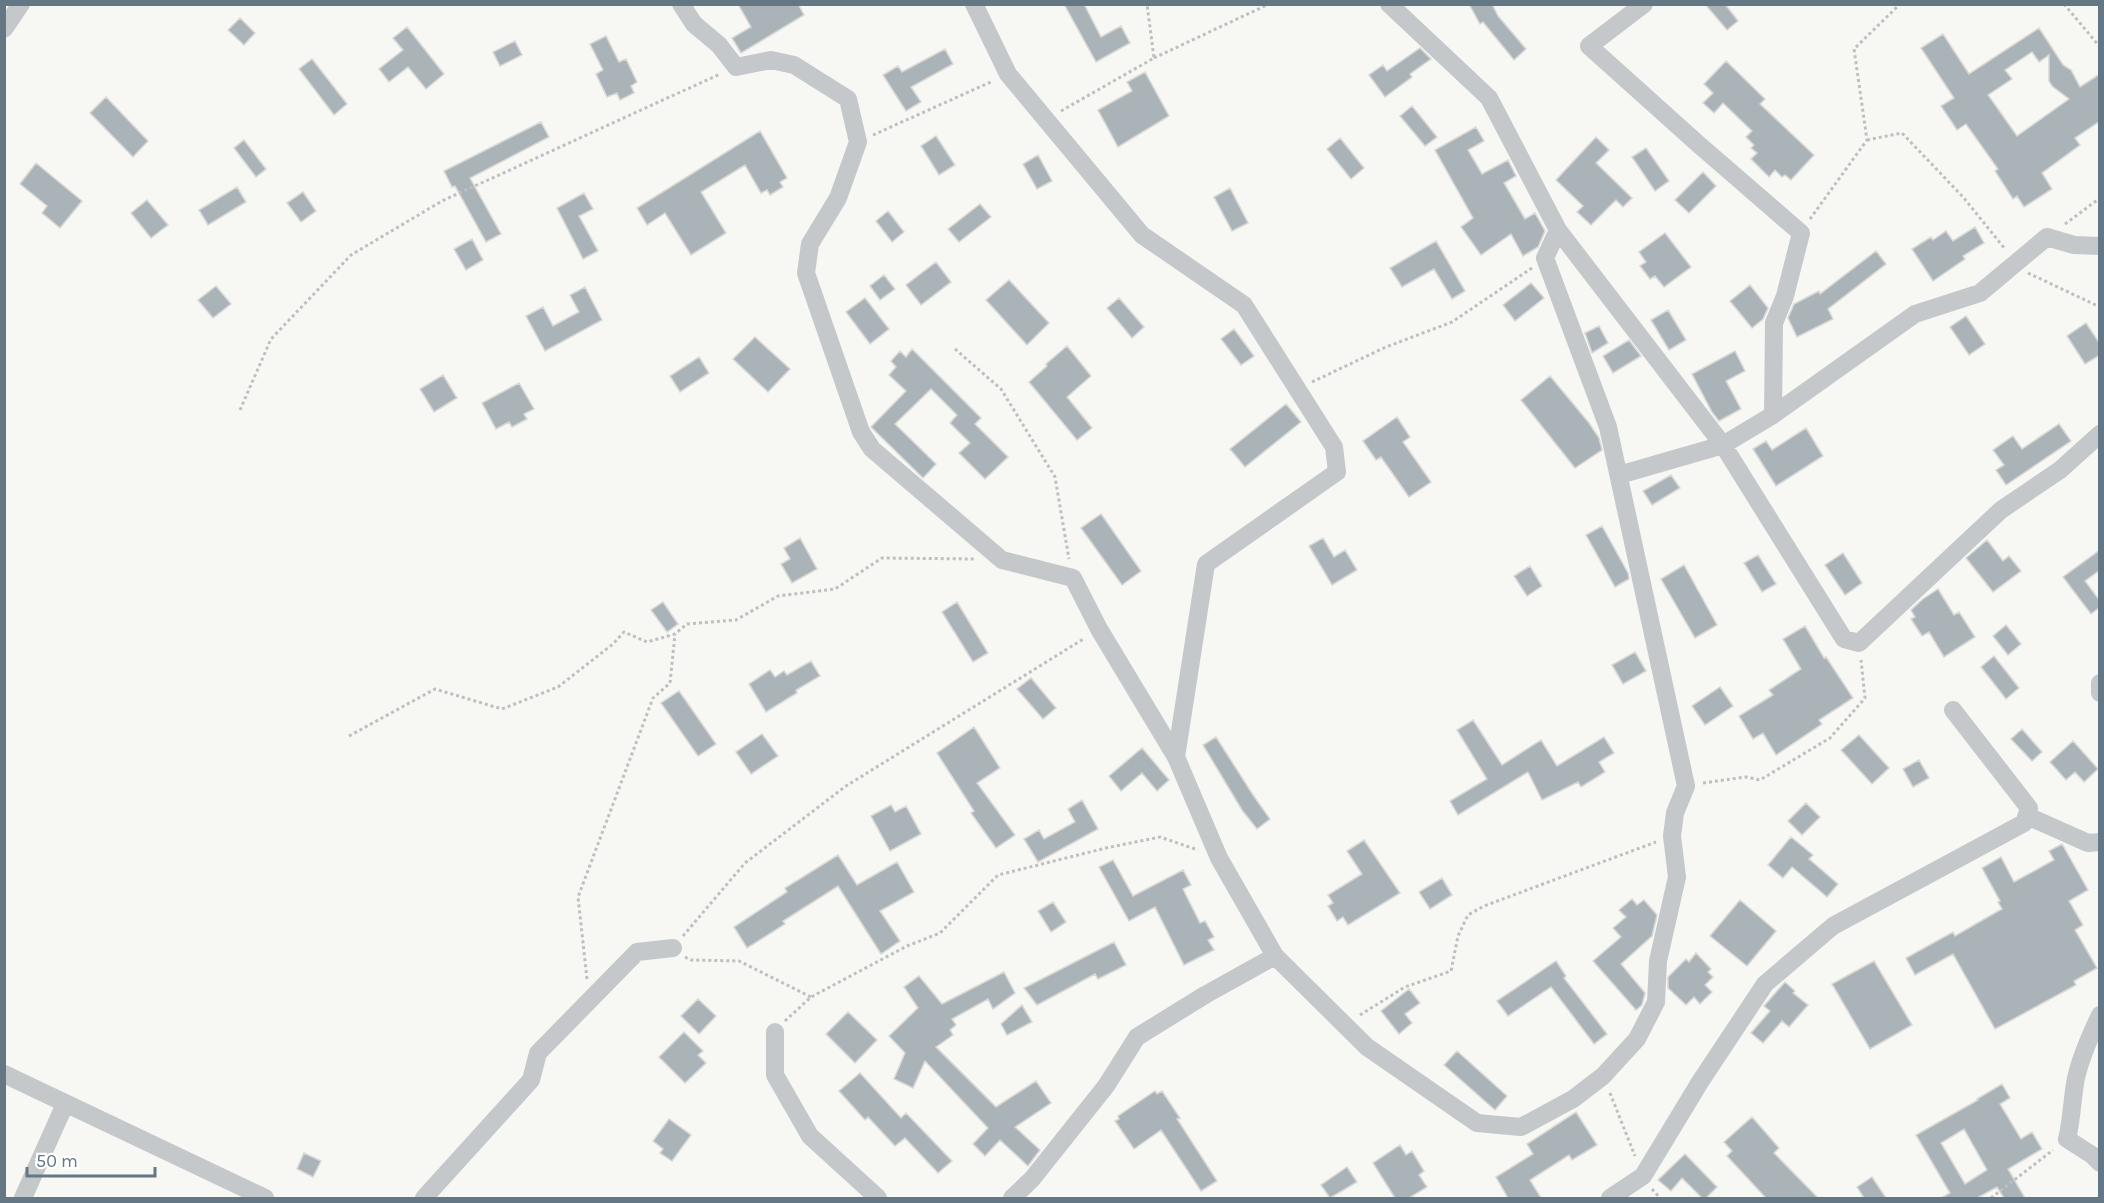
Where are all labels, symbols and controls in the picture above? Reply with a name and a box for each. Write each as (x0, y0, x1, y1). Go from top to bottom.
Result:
scale bar (27, 1140, 154, 1178)
text: 50 m (36, 1150, 78, 1172)

